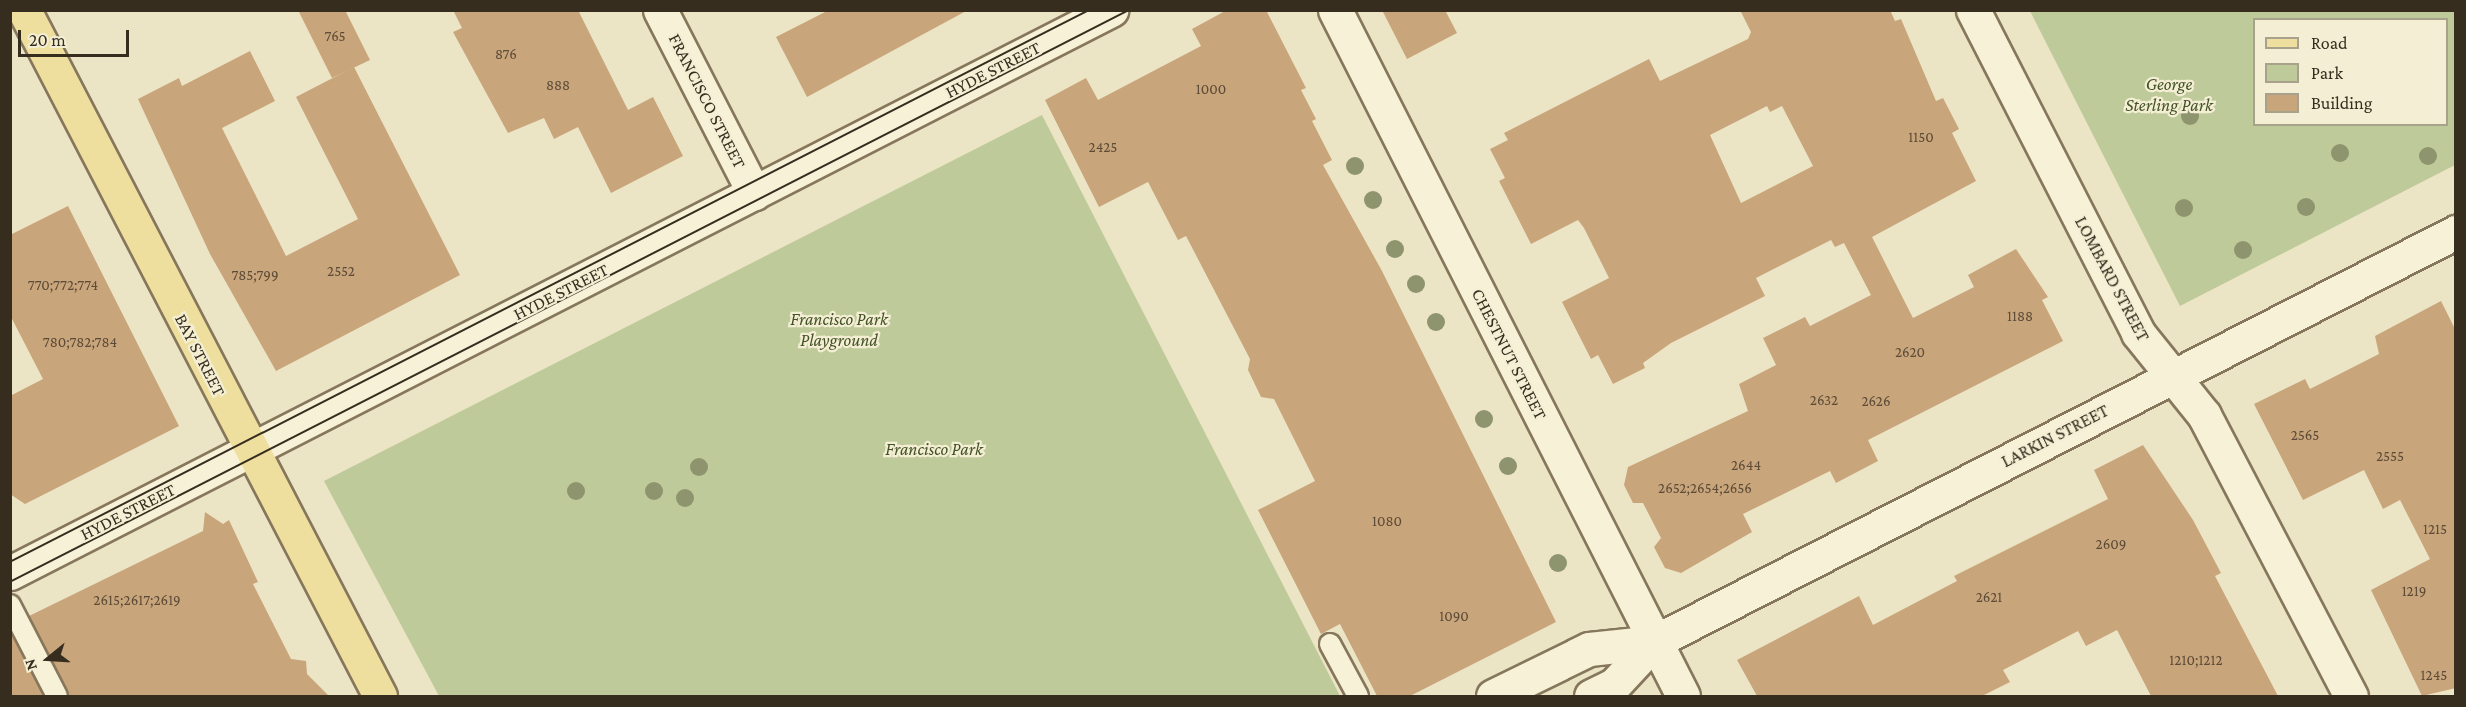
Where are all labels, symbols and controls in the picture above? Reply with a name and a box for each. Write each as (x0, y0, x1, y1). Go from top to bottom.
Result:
scale bar (21, 18, 132, 56)
legend (2253, 18, 2448, 126)
house number: 765 (324, 28, 346, 46)
text: 20 m (29, 30, 66, 50)
street label: FRANCISCO STREET (664, 30, 750, 172)
text: Road (2311, 33, 2348, 53)
street label: HYDE STREET (942, 37, 1044, 103)
house number: 876 (495, 46, 517, 64)
text: Park (2311, 63, 2343, 83)
park label: George Sterling Park (2125, 74, 2213, 116)
house number: 888 (546, 77, 570, 95)
house number: 1000 (1196, 81, 1226, 99)
text: Building (2311, 93, 2372, 113)
house number: 1150 (1908, 129, 1934, 147)
house number: 2425 (1089, 139, 1117, 157)
street label: LOMBARD STREET (2070, 213, 2154, 345)
street label: HYDE STREET (510, 259, 612, 325)
house number: 2552 (327, 263, 355, 281)
house number: 785;799 (231, 267, 279, 285)
house number: 770;772;774 (28, 277, 98, 295)
street label: CHESTNUT STREET (1467, 285, 1551, 423)
house number: 1188 (2007, 308, 2033, 326)
park label: Francisco Park Playground (790, 309, 888, 352)
street label: BAY STREET (170, 310, 230, 400)
house number: 780;782;784 (43, 334, 117, 352)
house number: 2620 (1895, 344, 1925, 362)
house number: 2632 (1810, 392, 1838, 410)
house number: 2626 (1861, 393, 1891, 411)
street label: LARKIN STREET (1998, 400, 2112, 472)
house number: 2565 (2291, 427, 2319, 445)
park label: Francisco Park (885, 438, 983, 460)
house number: 2555 (2376, 448, 2404, 466)
house number: 2644 (1731, 457, 1761, 475)
street label: HYDE STREET (77, 479, 179, 545)
house number: 2652;2654;2656 (1658, 480, 1752, 498)
house number: 1080 (1372, 513, 1402, 531)
house number: 1215 (2423, 521, 2447, 539)
house number: 2609 (2096, 536, 2126, 554)
house number: 1219 (2402, 583, 2426, 601)
house number: 2621 (1976, 589, 2002, 607)
house number: 2615;2617;2619 (93, 592, 181, 610)
house number: 1090 (1439, 608, 1469, 626)
north arrow (18, 629, 78, 689)
house number: 1210;1212 (2169, 652, 2223, 670)
text: N (21, 657, 40, 673)
house number: 1245 (2421, 667, 2447, 685)

